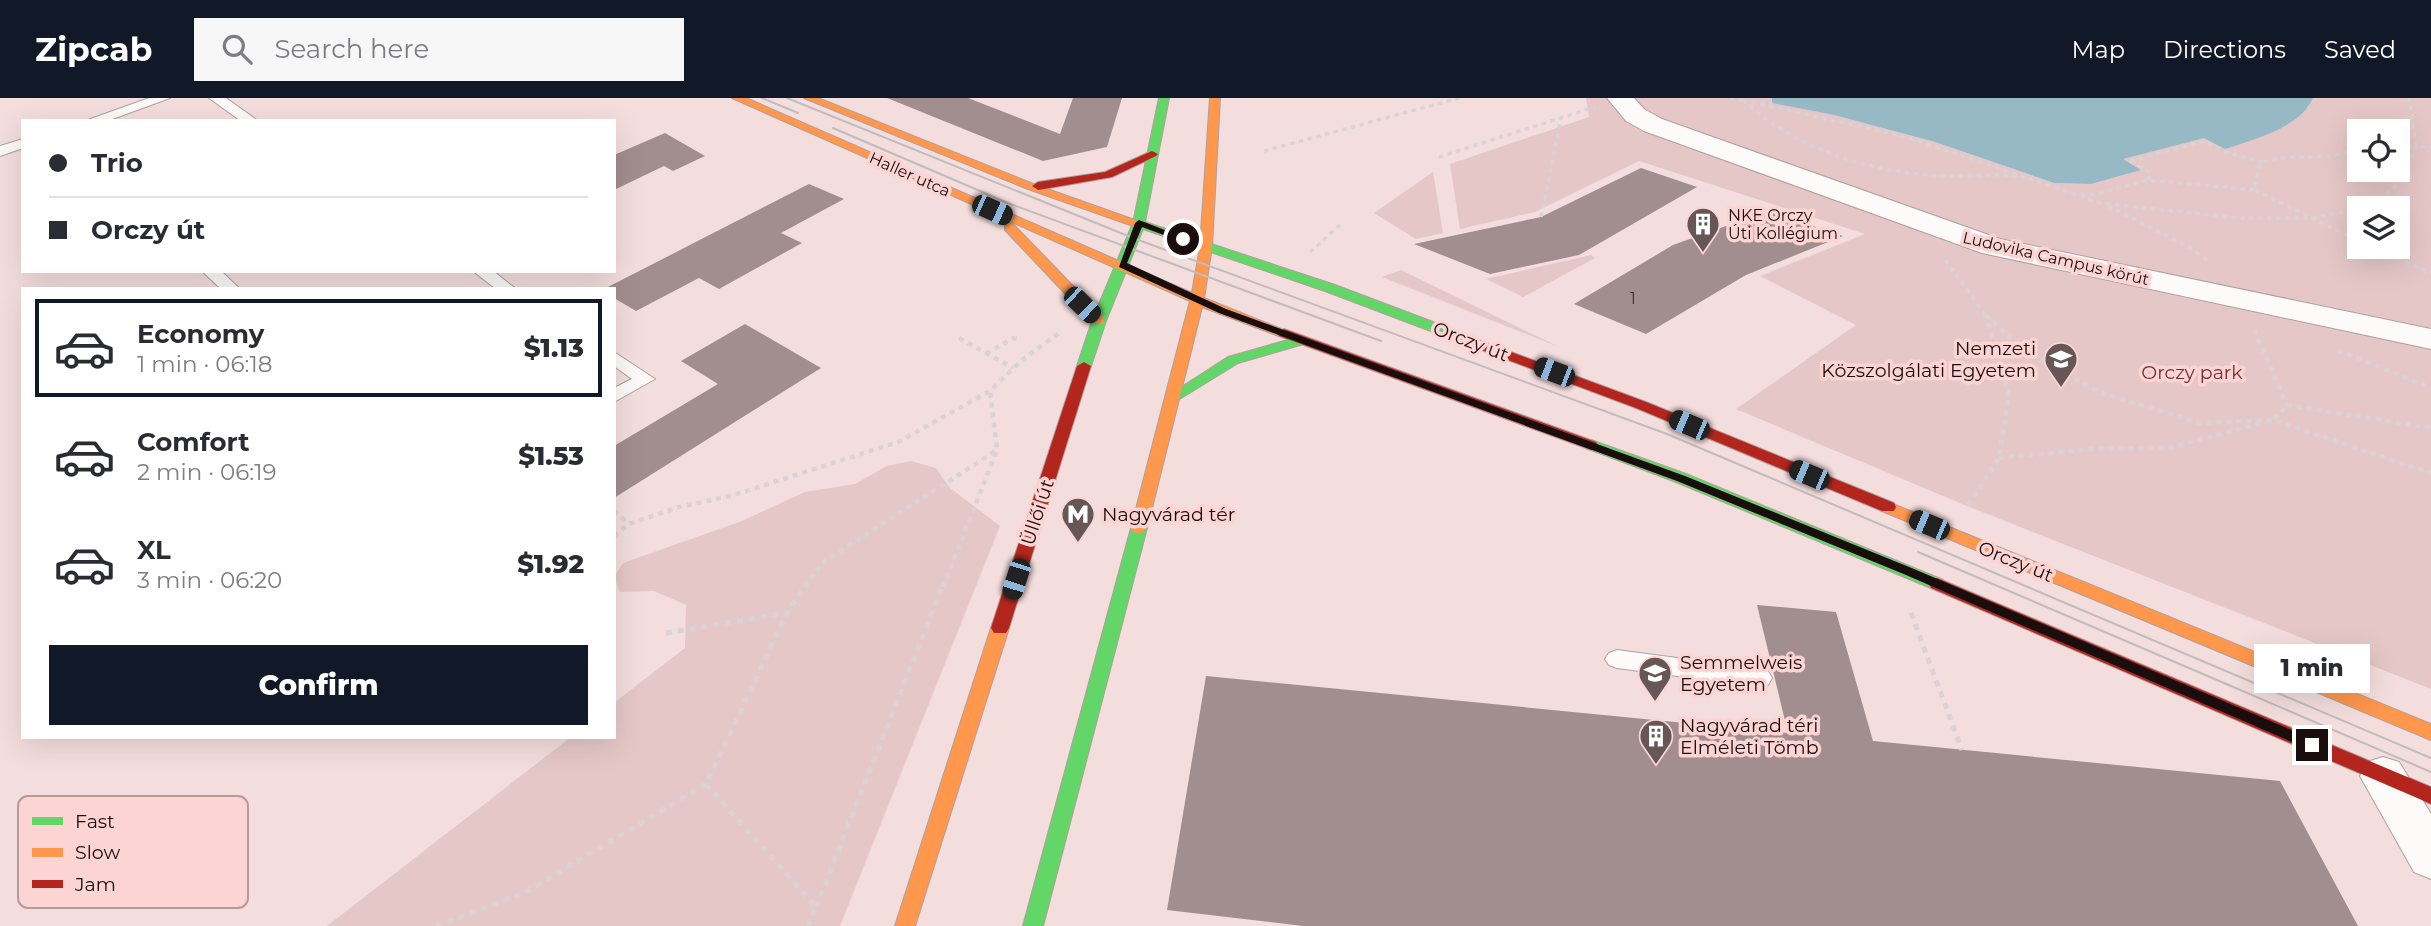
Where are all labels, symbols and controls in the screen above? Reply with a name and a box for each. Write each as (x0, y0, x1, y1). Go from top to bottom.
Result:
search box (194, 18, 684, 81)
text: Zipcab (35, 29, 152, 69)
icon: search (218, 30, 256, 68)
text: Search here (274, 33, 429, 65)
text: Map (2072, 35, 2125, 64)
text: Directions (2163, 35, 2286, 64)
text: Saved (2324, 35, 2396, 64)
map controls (2347, 119, 2410, 259)
button: locate (2347, 119, 2410, 182)
text: Trio (91, 147, 143, 179)
street label: Haller utca (866, 148, 953, 201)
car (969, 192, 1016, 228)
button: layers (2347, 196, 2410, 259)
building icon: NKE Orczy Úti Kollégium (1684, 205, 1722, 254)
place label: NKE Orczy Úti Kollégium (1728, 206, 1838, 243)
text: Orczy út (91, 214, 205, 246)
route start (1167, 223, 1199, 255)
street label: Ludovika Campus körút (1961, 228, 2152, 289)
car (1060, 283, 1105, 327)
house number: 1 (1630, 289, 1636, 308)
icon: car (53, 317, 116, 380)
street label: Orczy út (1430, 317, 1512, 366)
text: Economy (137, 318, 264, 350)
text: $1.13 (524, 332, 584, 364)
place label: Nemzeti Közszolgálati Egyetem (1821, 337, 2036, 382)
school or university icon: Nemzeti Közszolgálati Egyetem (2042, 340, 2080, 389)
text: 1 min · 06:18 (137, 350, 272, 378)
car (1531, 355, 1578, 389)
park label: Orczy park (2141, 361, 2243, 384)
car (1666, 407, 1713, 443)
icon: car (53, 425, 116, 488)
text: Comfort (137, 426, 249, 458)
text: $1.53 (518, 440, 584, 472)
car (1786, 457, 1833, 493)
text: 2 min · 06:19 (137, 458, 277, 486)
street label: Üllői út (1016, 476, 1059, 548)
metro station icon: Nagyvárad tér (1059, 495, 1097, 544)
place label: Nagyvárad tér (1102, 503, 1235, 526)
car (1906, 507, 1953, 543)
icon: car (53, 533, 116, 596)
text: XL (137, 534, 171, 566)
street label: Orczy út (1975, 536, 2057, 587)
text: $1.92 (517, 548, 584, 580)
car (1000, 556, 1033, 602)
text: 3 min · 06:20 (137, 566, 282, 594)
callout: 1 min (2254, 644, 2370, 692)
button: Confirm (49, 645, 588, 725)
place label: Semmelweis Egyetem (1680, 651, 1802, 696)
school or university icon: Semmelweis Egyetem (1636, 654, 1674, 703)
text: 1 min (2280, 654, 2344, 682)
place label: Nagyvárad téri Elméleti Tömb (1680, 714, 1819, 759)
building icon: Nagyvárad téri Elméleti Tömb (1637, 717, 1675, 766)
route end (2296, 729, 2328, 761)
legend (18, 796, 248, 908)
text: Fast (75, 810, 115, 833)
text: Slow (75, 841, 120, 864)
text: Jam (74, 873, 116, 896)

